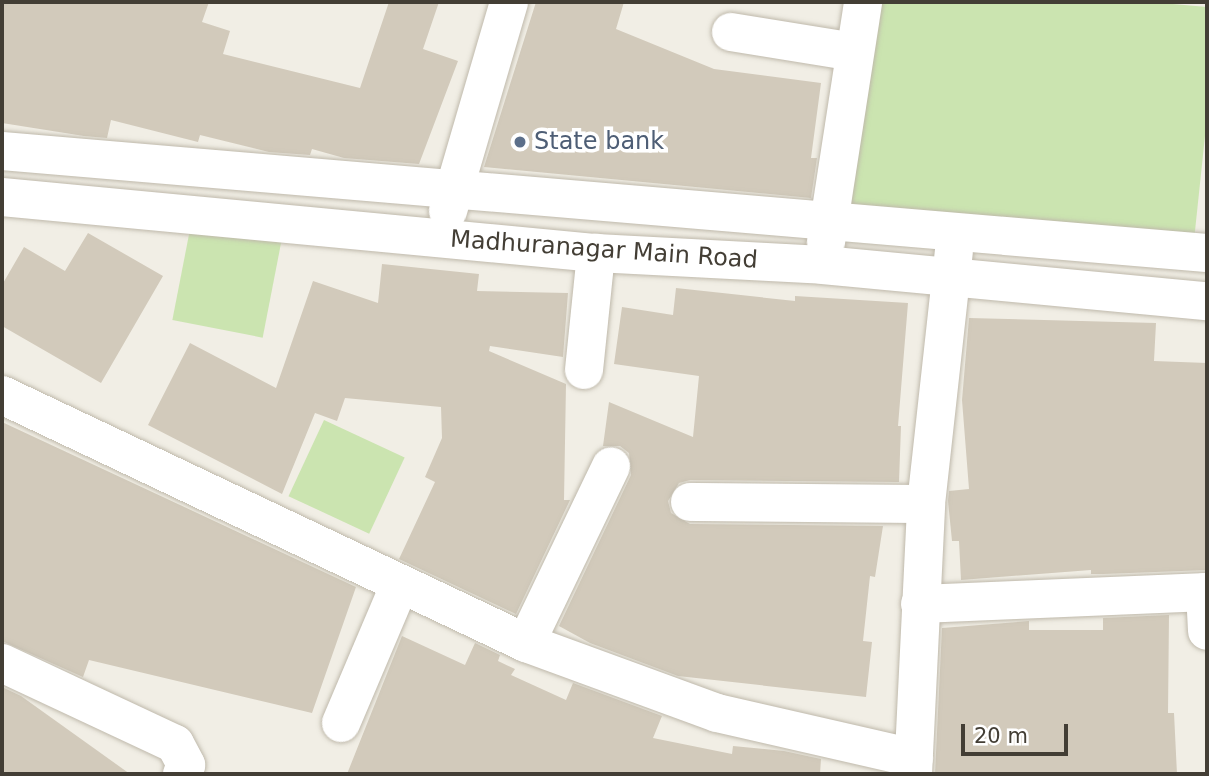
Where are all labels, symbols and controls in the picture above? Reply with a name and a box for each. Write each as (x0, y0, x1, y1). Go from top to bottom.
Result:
place label: State bank (534, 128, 664, 156)
marker: State bank (512, 134, 528, 150)
street label: Madhuranagar Main Road (449, 225, 759, 275)
scale bar (964, 710, 1071, 754)
text: 20 m (974, 724, 1028, 748)

